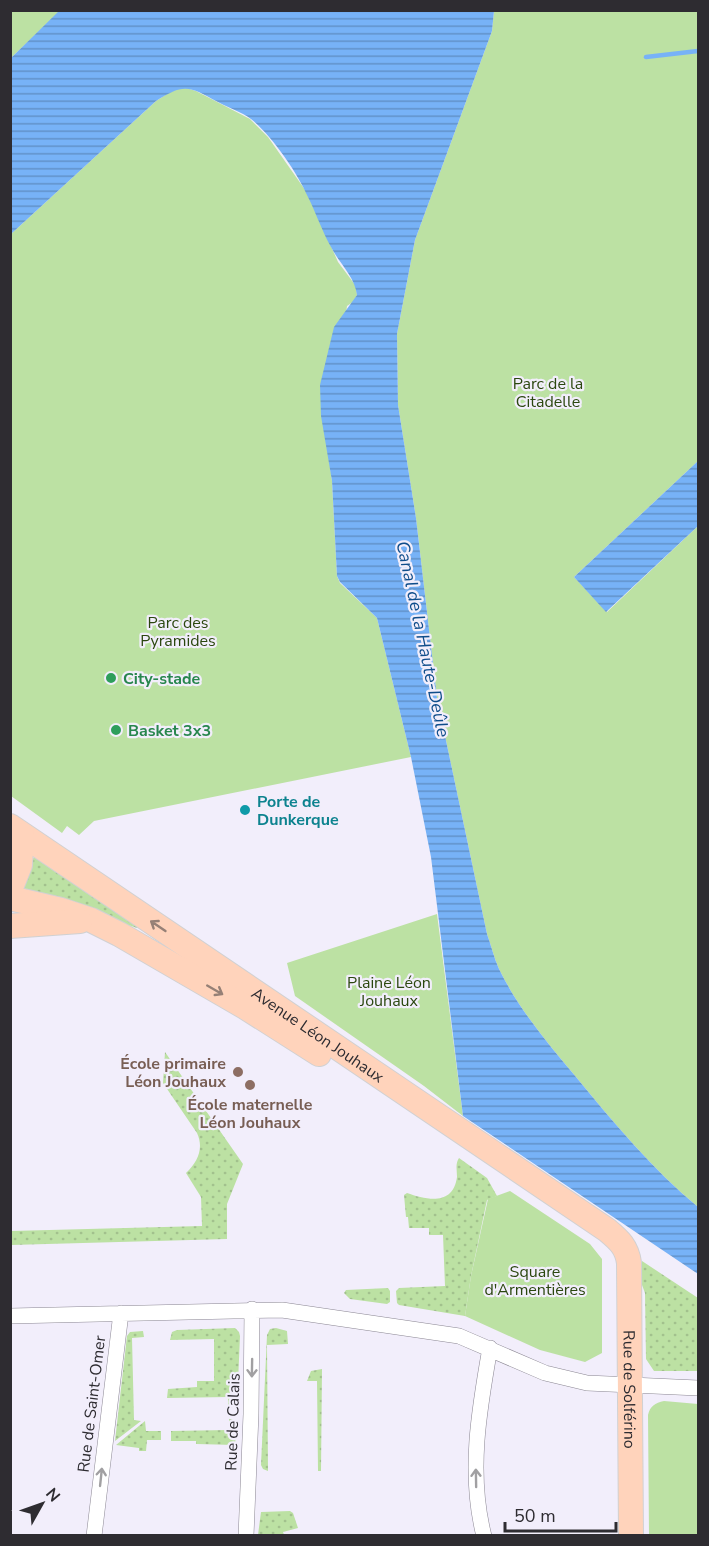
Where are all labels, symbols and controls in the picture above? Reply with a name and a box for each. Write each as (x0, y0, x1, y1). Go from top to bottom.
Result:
park label: Parc de la Citadelle (513, 373, 583, 413)
water label: Canal de la Haute-Deûle (390, 539, 456, 740)
park label: Parc des Pyramides (140, 612, 216, 652)
place label: City-stade (123, 668, 201, 690)
marker: City-stade (104, 671, 118, 685)
place label: Basket 3x3 (128, 720, 211, 742)
marker: Basket 3x3 (109, 723, 123, 737)
place label: Porte de Dunkerque (257, 791, 339, 831)
marker: Porte de Dunkerque (238, 803, 252, 817)
one-way arrow (150, 920, 167, 932)
park label: Plaine Léon Jouhaux (347, 972, 431, 1012)
street label: Avenue Léon Jouhaux (247, 983, 389, 1088)
one-way arrow (206, 984, 223, 996)
place label: École primaire Léon Jouhaux (120, 1053, 226, 1093)
marker: École primaire Léon Jouhaux (231, 1065, 245, 1079)
marker: École maternelle Léon Jouhaux (243, 1078, 257, 1092)
place label: École maternelle Léon Jouhaux (188, 1094, 313, 1134)
park label: Square d'Armentières (484, 1261, 586, 1301)
street label: Rue de Solférino (617, 1330, 640, 1449)
street label: Rue de Saint-Omer (73, 1334, 111, 1474)
one-way arrow (246, 1357, 257, 1377)
street label: Rue de Calais (220, 1373, 246, 1471)
one-way arrow (95, 1468, 106, 1488)
one-way arrow (471, 1468, 482, 1488)
north arrow (12, 1474, 72, 1534)
text: N (40, 1483, 65, 1507)
scale bar (505, 1495, 616, 1533)
text: 50 m (514, 1504, 556, 1528)

